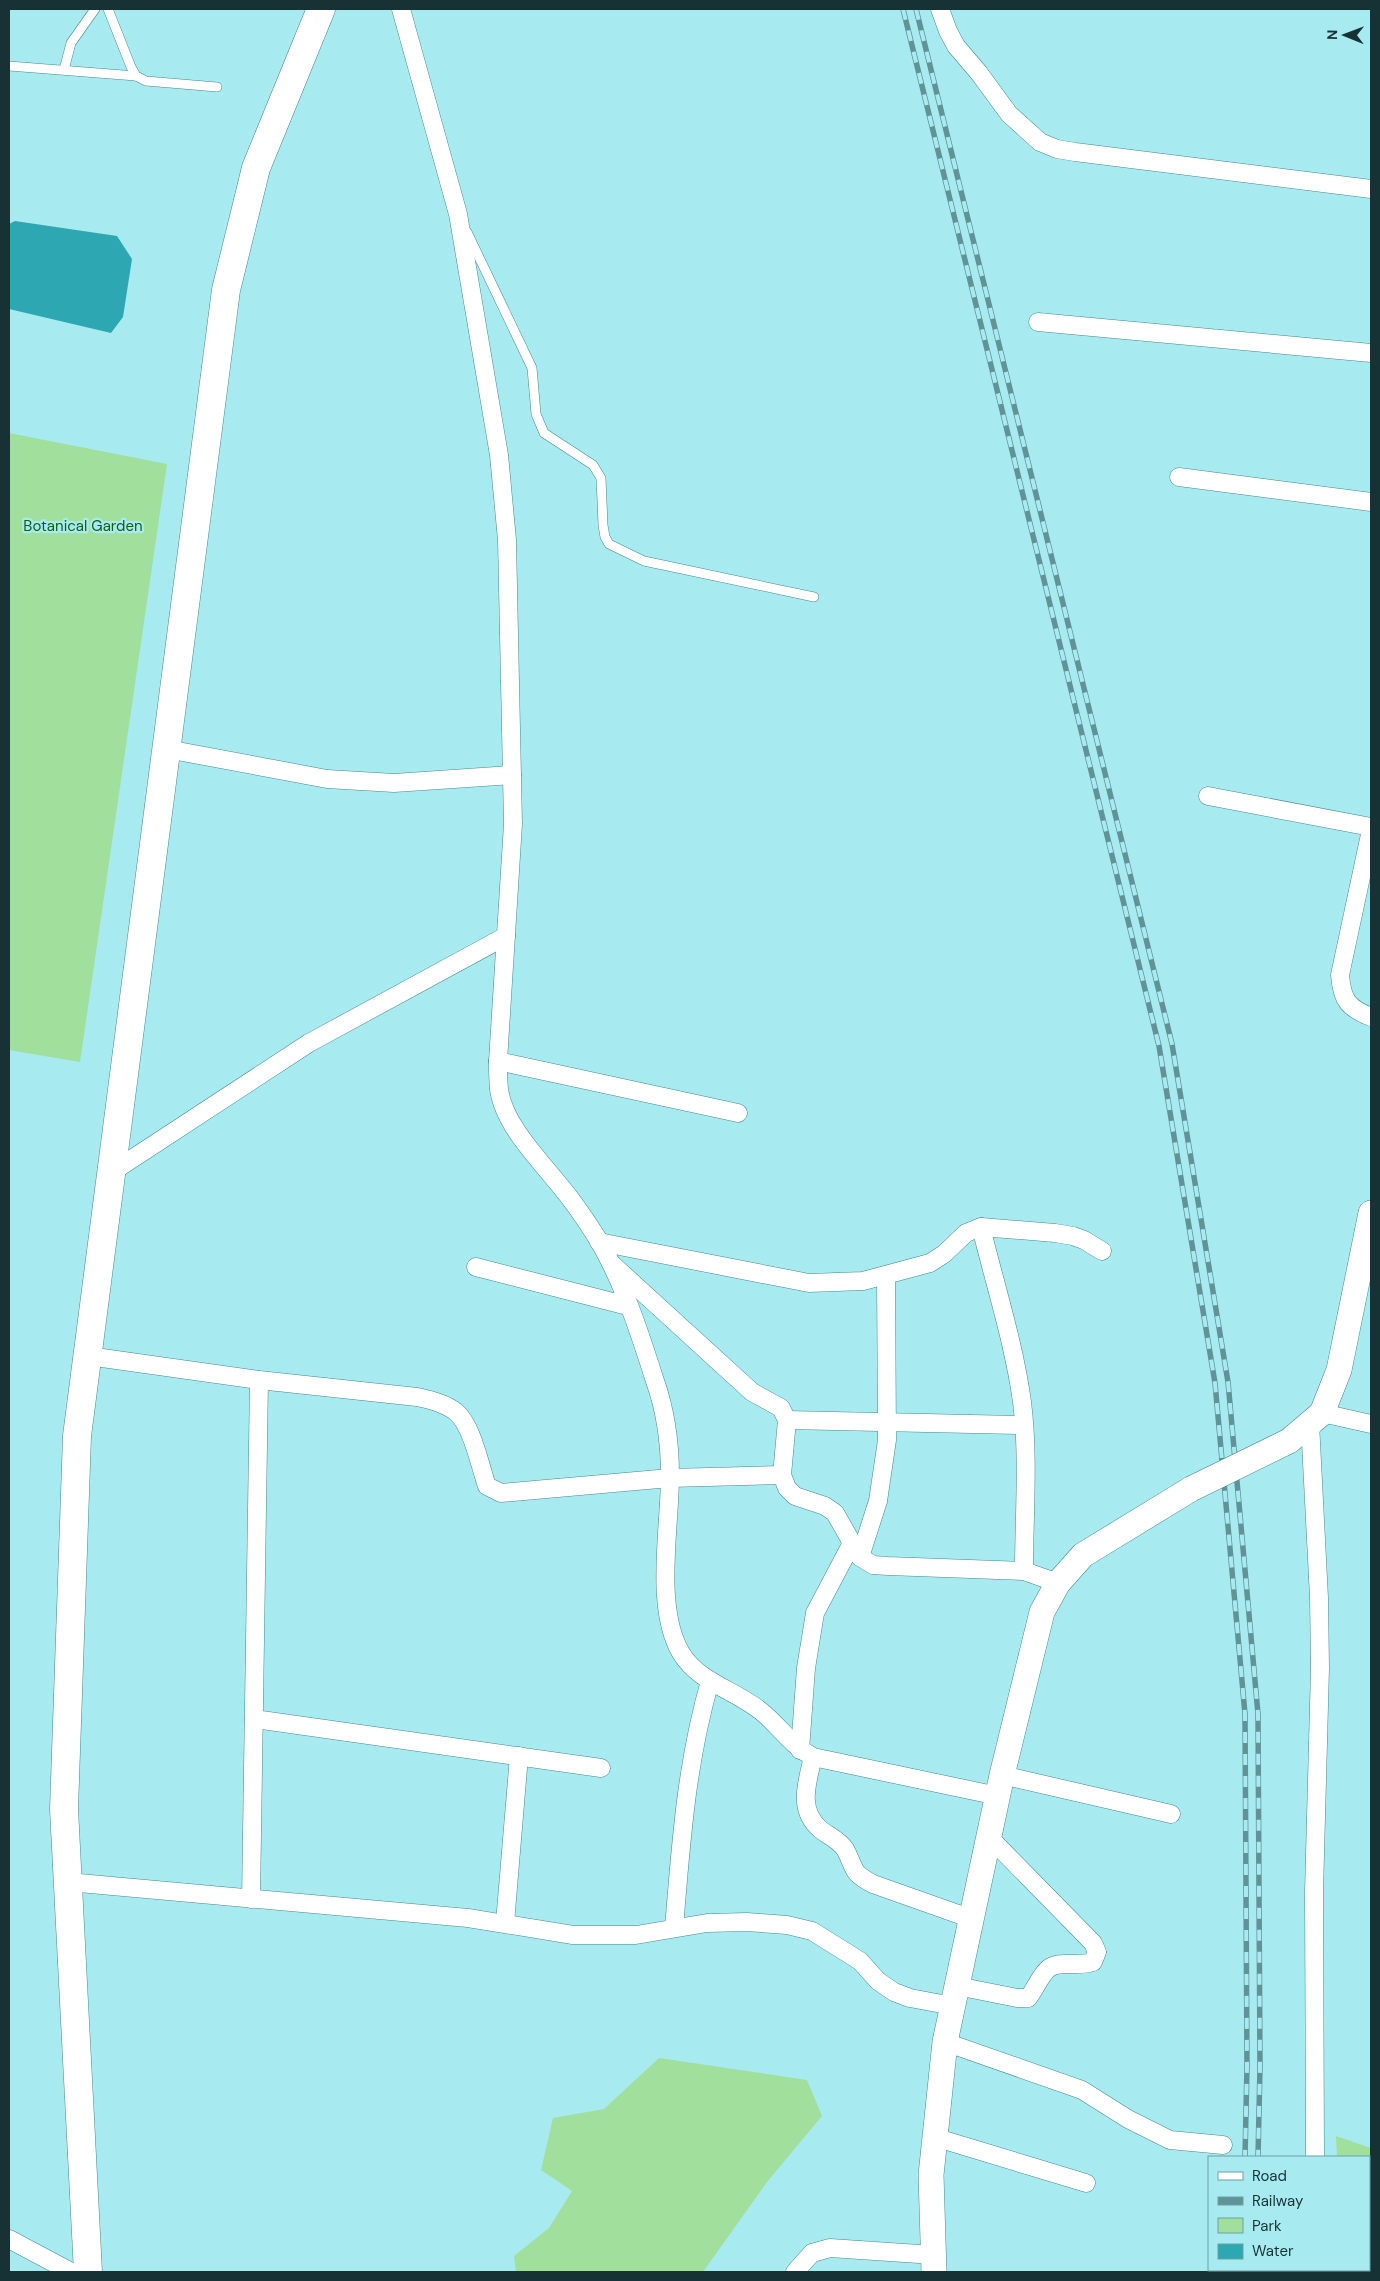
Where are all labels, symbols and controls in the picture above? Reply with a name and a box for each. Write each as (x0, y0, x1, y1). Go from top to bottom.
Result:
north arrow (1320, 10, 1370, 60)
text: N (1323, 30, 1341, 40)
park label: Botanical Garden (23, 516, 143, 536)
legend (1208, 2156, 1370, 2271)
text: Road (1252, 2166, 1287, 2186)
text: Railway (1252, 2191, 1304, 2211)
text: Park (1252, 2216, 1282, 2236)
text: Water (1252, 2241, 1294, 2261)

